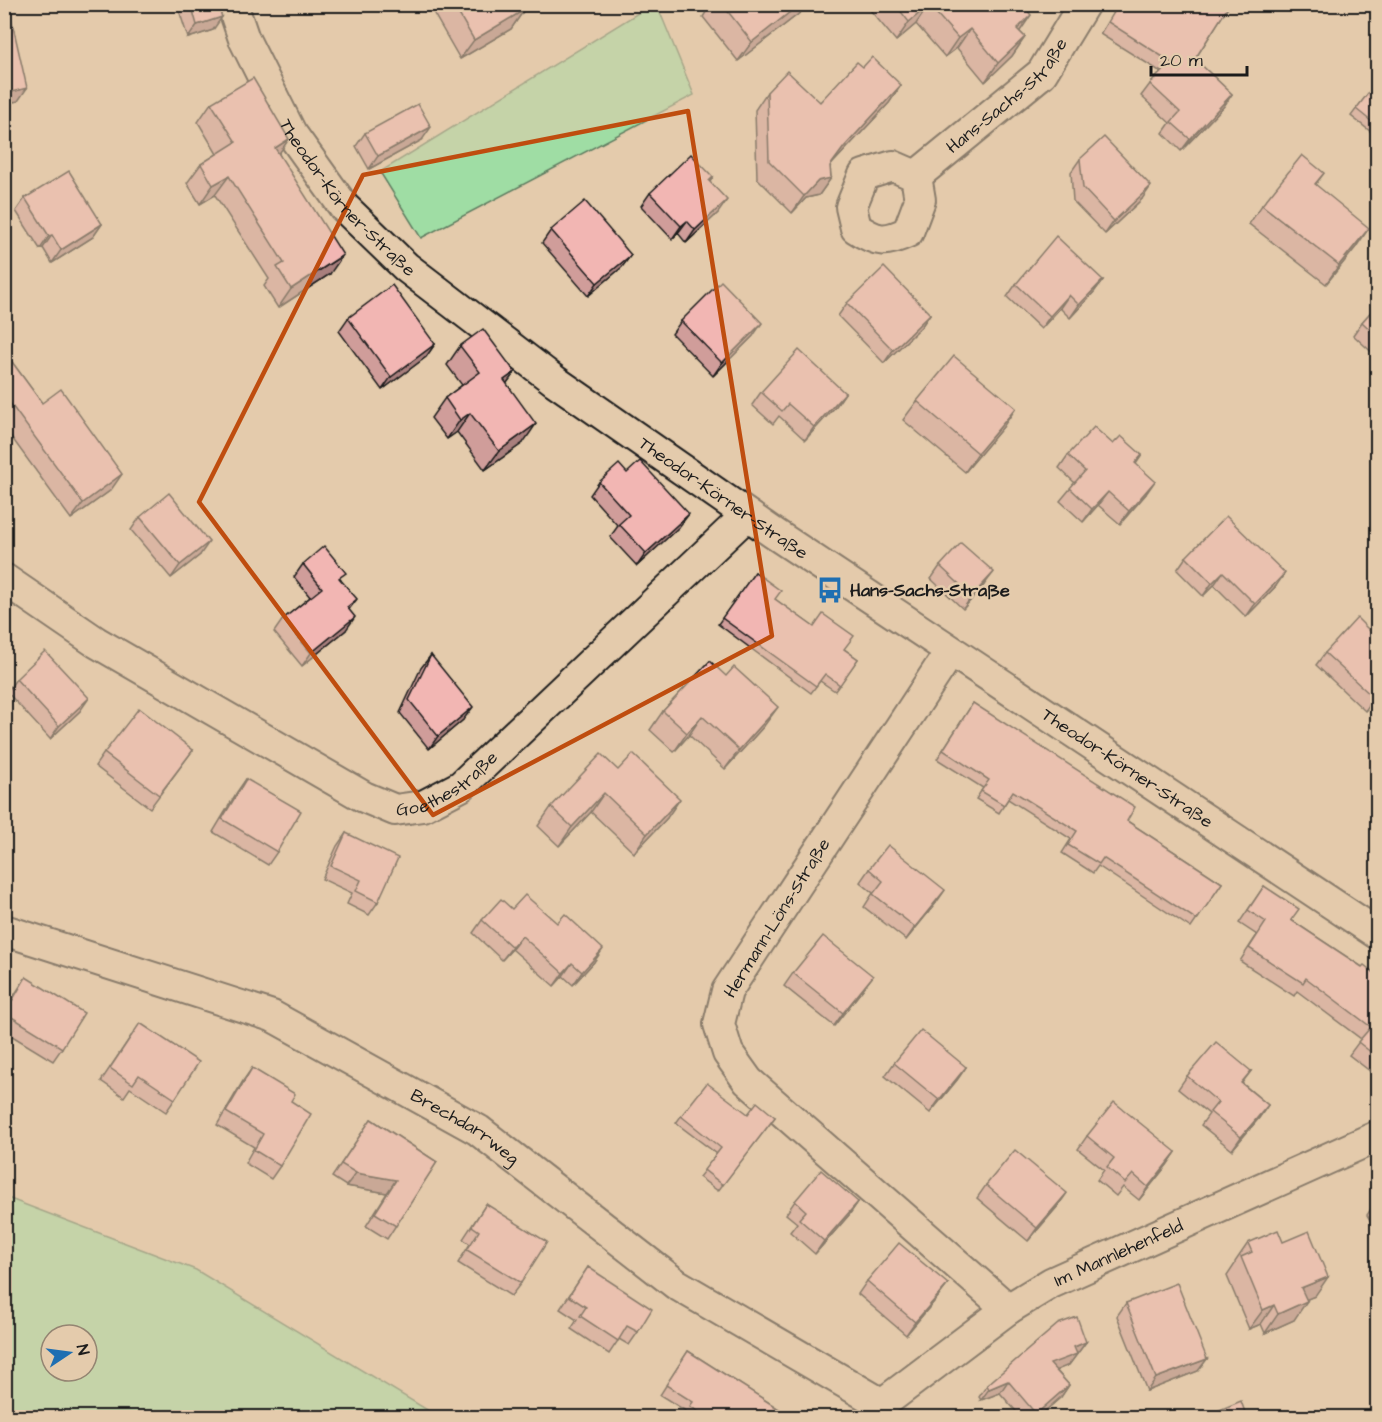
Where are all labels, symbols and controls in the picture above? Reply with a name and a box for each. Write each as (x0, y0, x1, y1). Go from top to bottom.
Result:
street label: Hans-Sachs-Straße (941, 33, 1073, 159)
scale bar (1151, 39, 1247, 77)
text: 20 m (1160, 48, 1203, 73)
street label: Theodor-Körner-Straße (273, 115, 421, 283)
street label: Theodor-Körner-Straße (634, 431, 813, 565)
bus stop icon: Hans-Sachs-Straße (815, 575, 845, 605)
place label: Hans-Sachs-Straße (850, 578, 1010, 603)
street label: Theodor-Körner-Straße (1037, 702, 1218, 834)
street label: Goethestraße (394, 745, 503, 822)
street label: Hermann-Löns-Straße (718, 833, 836, 1003)
street label: Brechdarrweg (406, 1083, 525, 1171)
street label: Im Mannlehenfeld (1050, 1213, 1187, 1293)
north arrow (39, 1323, 99, 1383)
text: N (71, 1342, 94, 1357)

